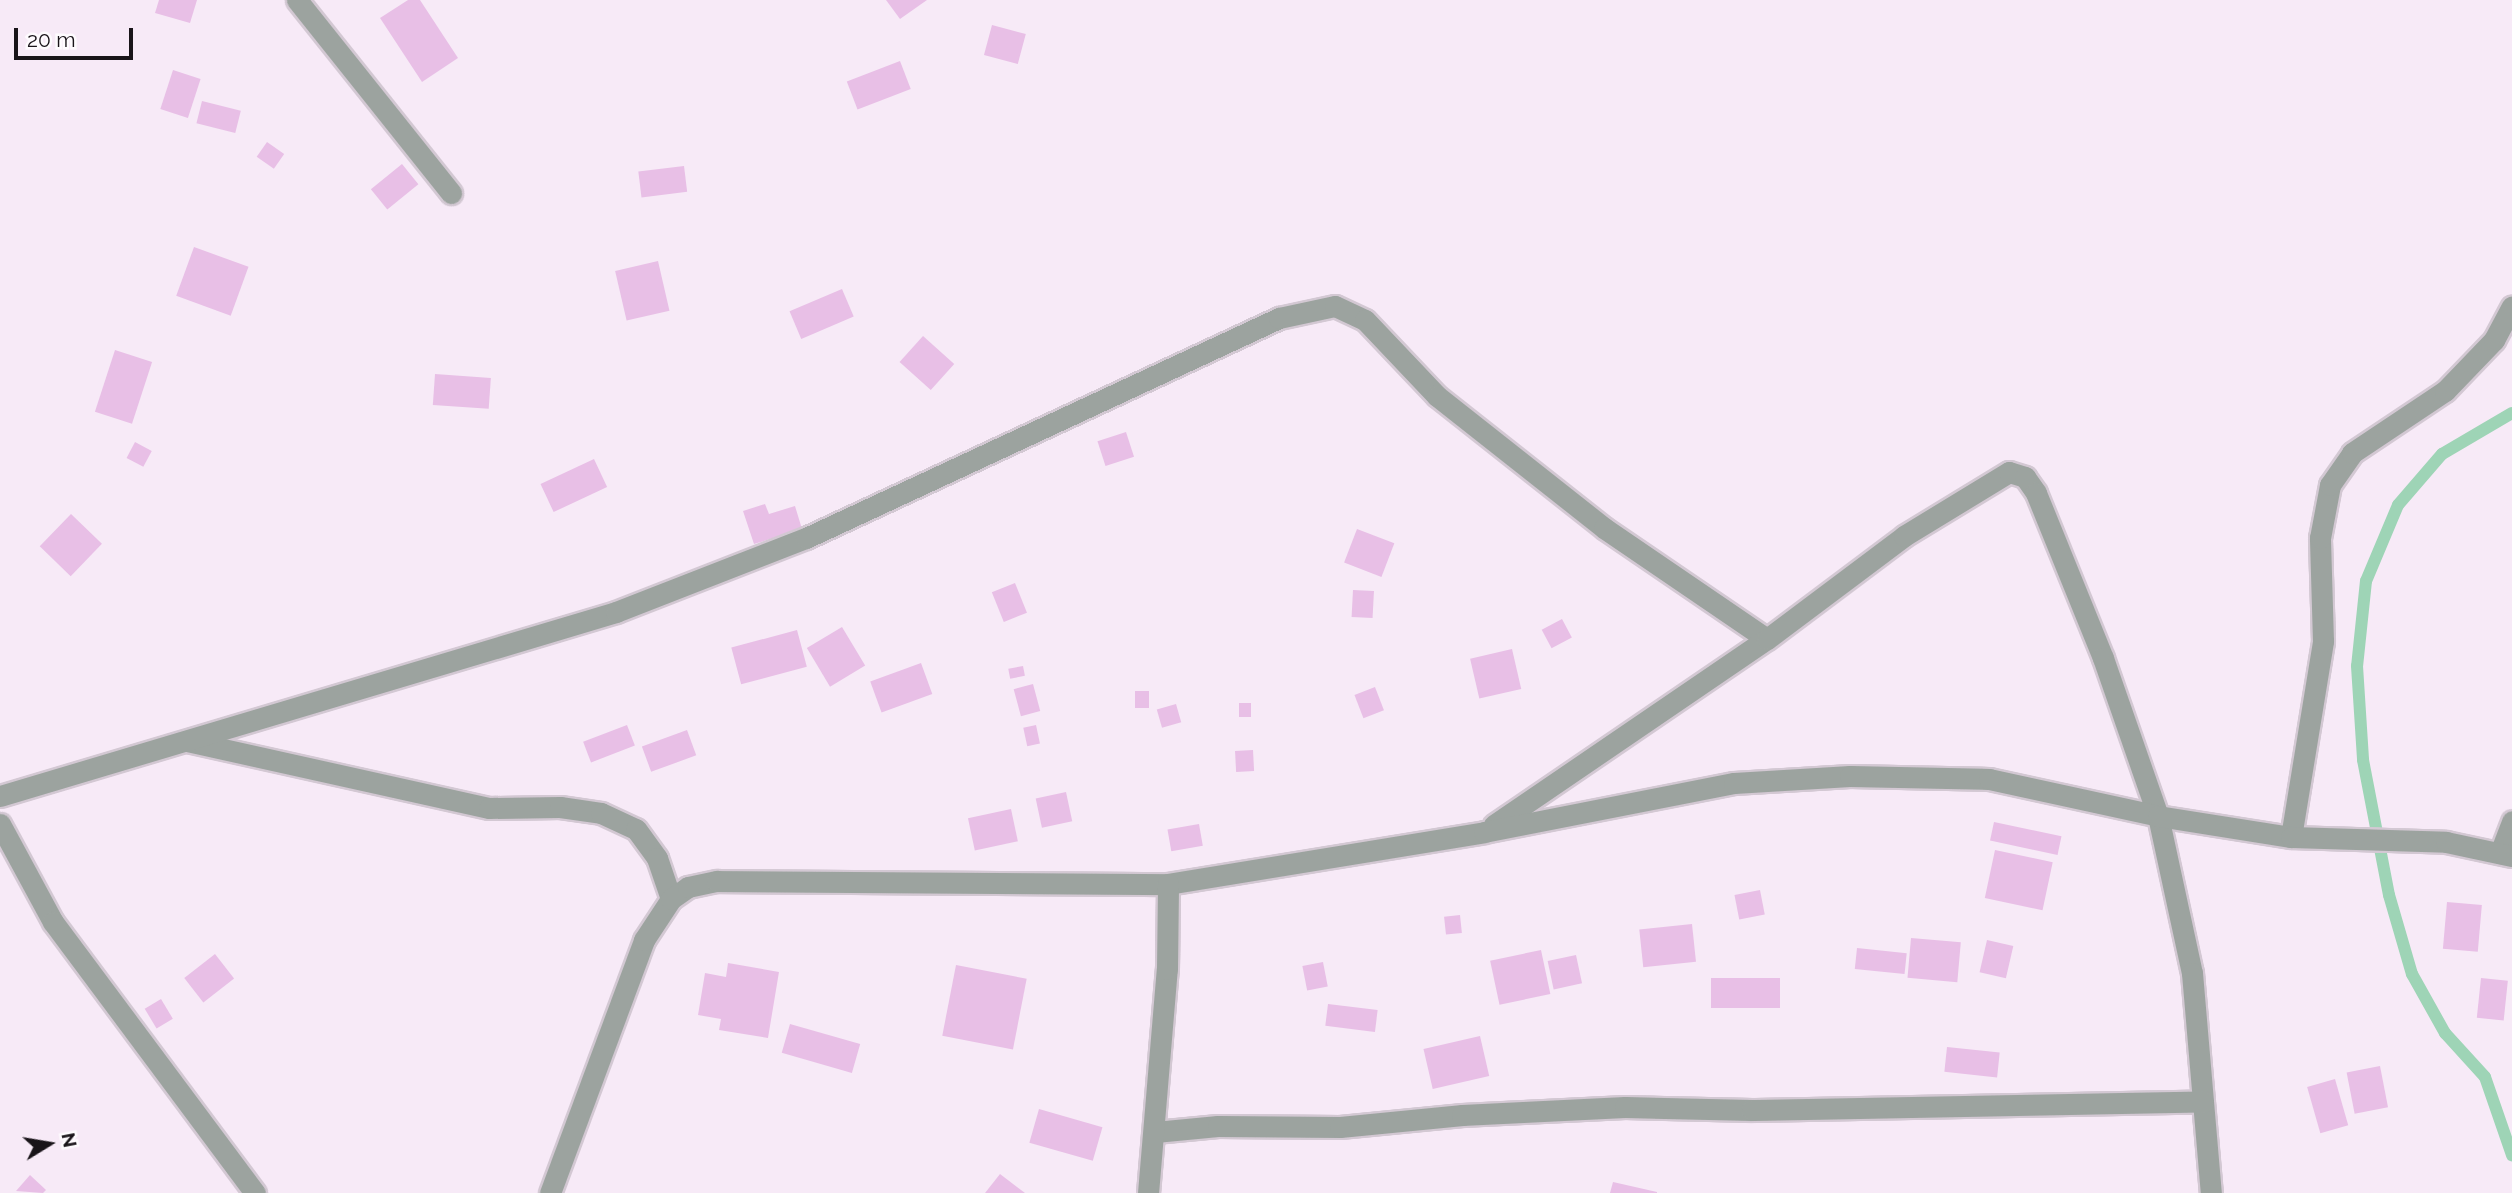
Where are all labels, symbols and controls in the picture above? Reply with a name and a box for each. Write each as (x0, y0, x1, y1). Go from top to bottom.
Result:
scale bar (18, 14, 136, 58)
text: 20 m (27, 27, 75, 52)
north arrow (14, 1109, 84, 1179)
text: N (57, 1131, 82, 1149)

